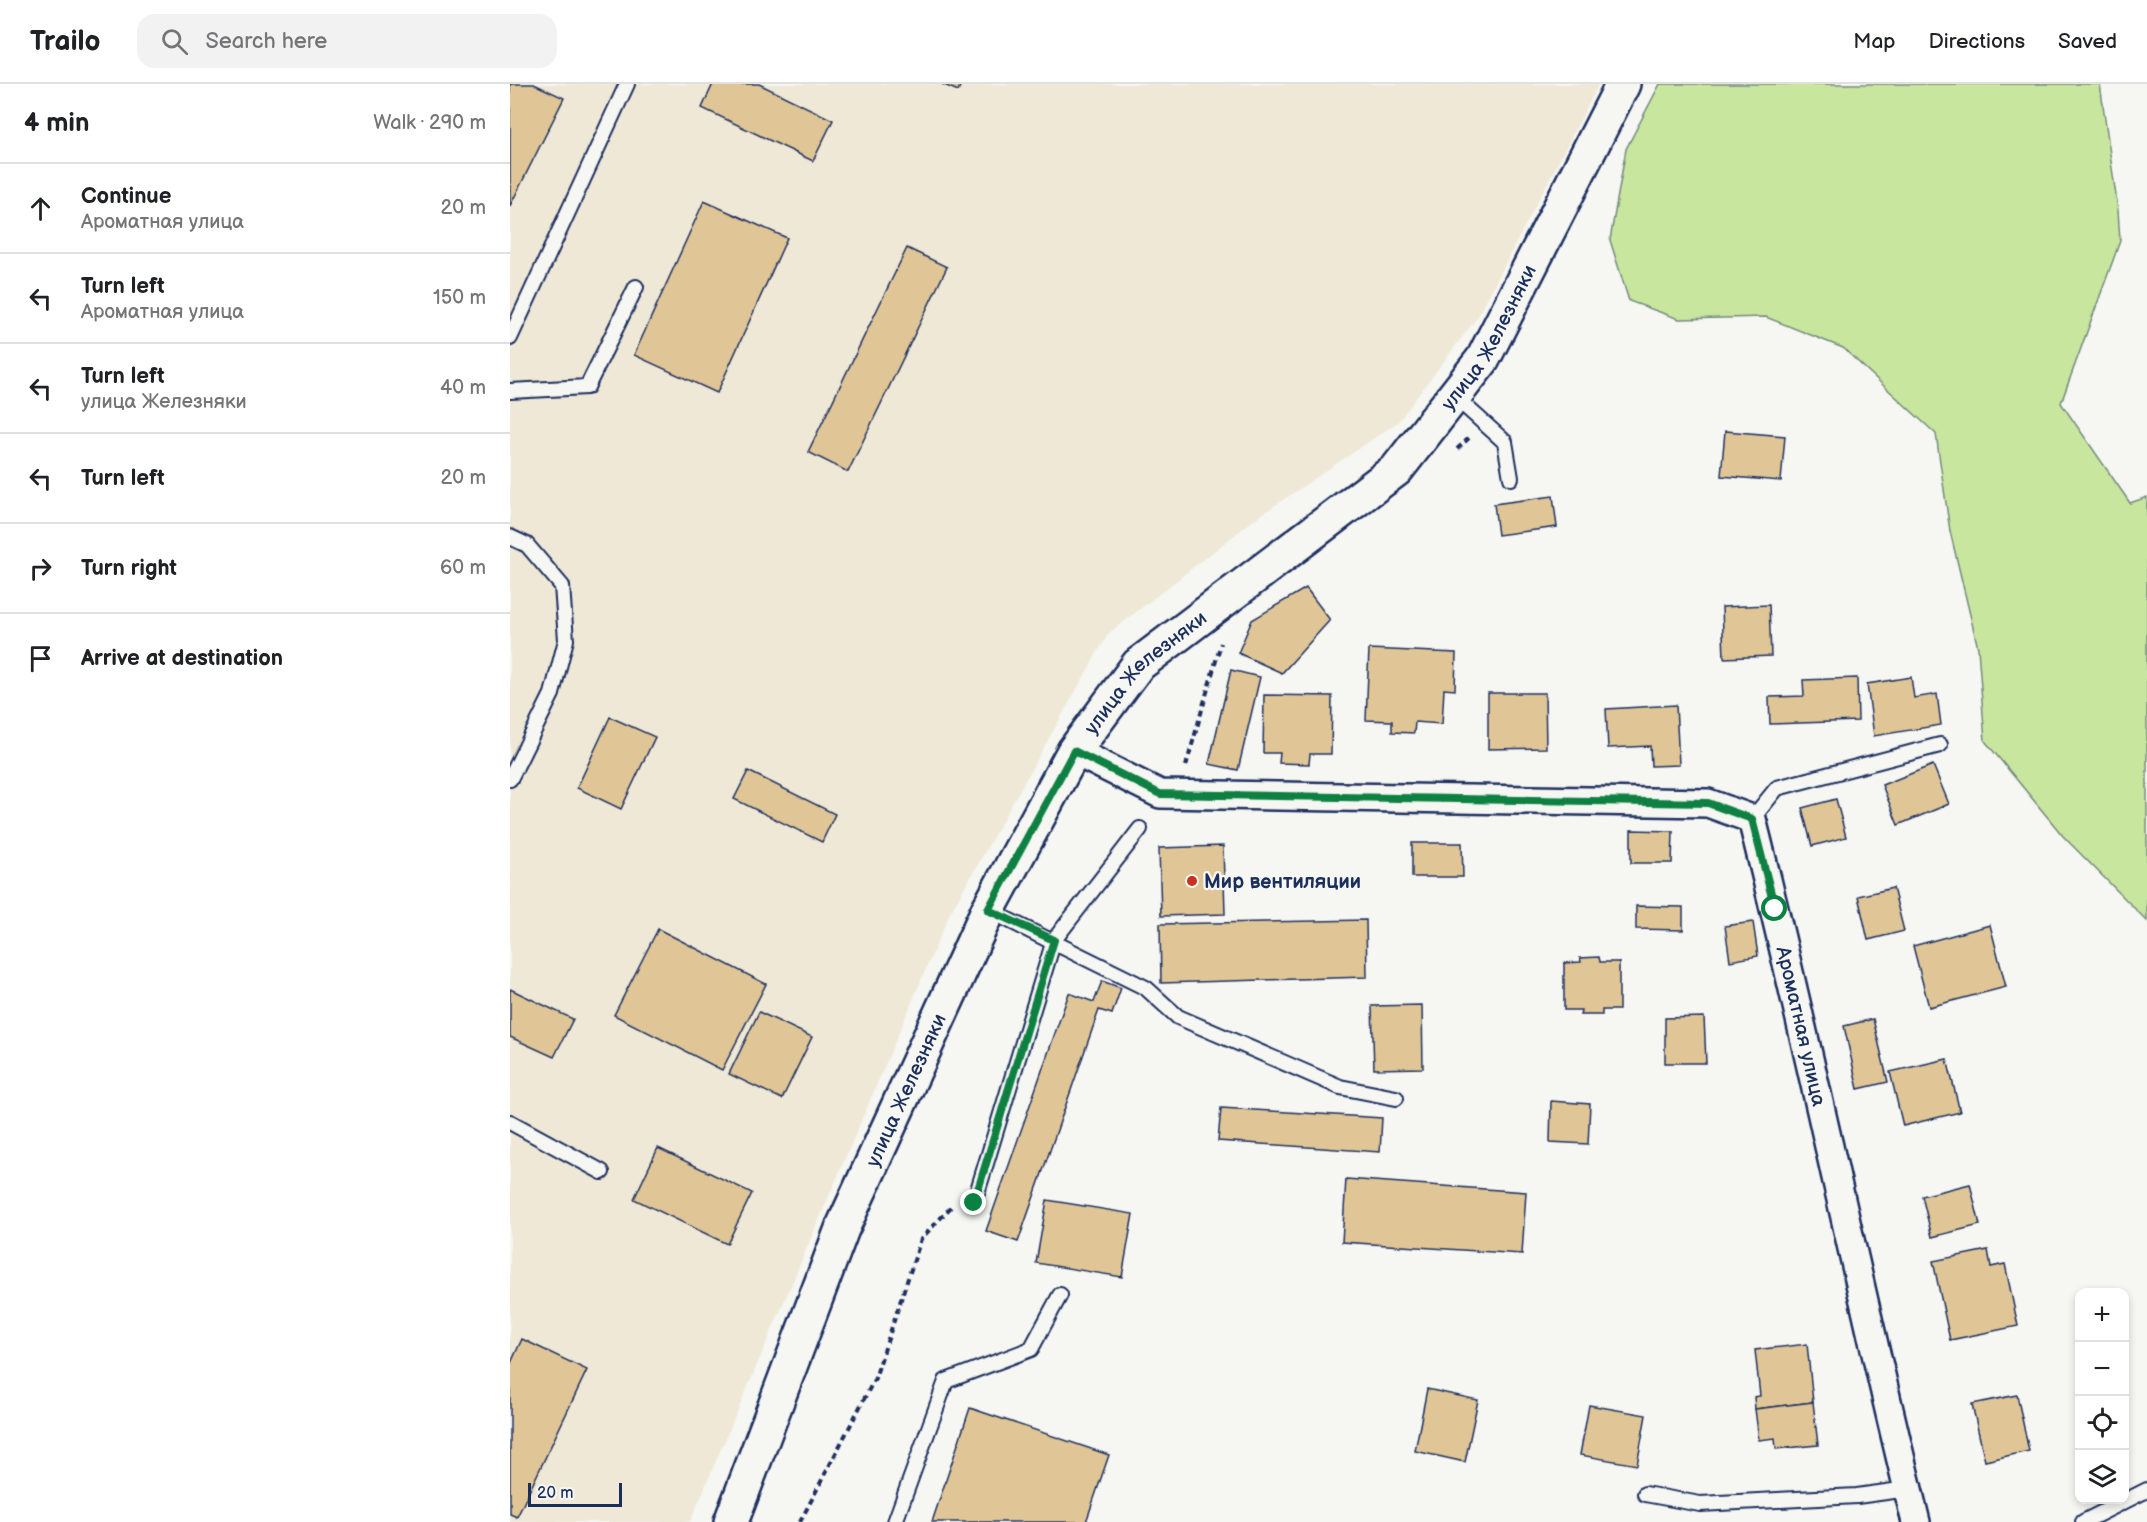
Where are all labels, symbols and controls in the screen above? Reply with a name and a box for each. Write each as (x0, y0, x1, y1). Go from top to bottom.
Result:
search box (137, 14, 557, 68)
text: Trailo (30, 25, 101, 58)
icon: search (158, 25, 191, 58)
text: Search here (206, 28, 327, 55)
text: Map (1853, 29, 1896, 54)
text: Directions (1929, 29, 2025, 54)
text: Saved (2058, 29, 2117, 54)
text: 4 min (24, 108, 89, 139)
text: Walk · 290 m (373, 111, 486, 135)
text: Continue (81, 183, 171, 210)
icon: ahead (24, 192, 57, 225)
text: 20 m (441, 196, 486, 220)
text: Ароматная улица (81, 210, 244, 234)
street label: улица Железняки (1436, 261, 1542, 415)
text: Turn left (81, 273, 165, 300)
icon: left (24, 282, 57, 315)
text: 150 m (433, 286, 486, 310)
text: Ароматная улица (81, 300, 244, 324)
text: Turn left (81, 363, 165, 390)
icon: left (24, 372, 57, 405)
text: 40 m (440, 376, 486, 400)
text: улица Железняки (81, 390, 247, 414)
icon: left (24, 462, 57, 495)
text: Turn left (81, 465, 165, 492)
text: 20 m (441, 466, 486, 490)
icon: right (24, 552, 57, 585)
text: Turn right (81, 555, 177, 582)
text: 60 m (440, 556, 486, 580)
street label: улица Железняки (1080, 606, 1212, 739)
icon: arrive (24, 642, 57, 675)
text: Arrive at destination (81, 645, 283, 672)
place label: Мир вентиляции (1204, 870, 1361, 894)
marker: Мир вентиляции (1185, 874, 1199, 888)
route start (1761, 895, 1787, 921)
street label: Ароматная улица (1770, 943, 1831, 1109)
street label: улица Железняки (861, 1010, 952, 1171)
route end (960, 1189, 986, 1215)
map controls (2075, 1288, 2129, 1504)
button: + (2075, 1288, 2129, 1342)
button: − (2075, 1342, 2129, 1396)
button: locate (2075, 1396, 2129, 1450)
button: layers (2075, 1450, 2129, 1504)
scale bar (528, 1480, 622, 1508)
text: 20 m (537, 1484, 573, 1503)

